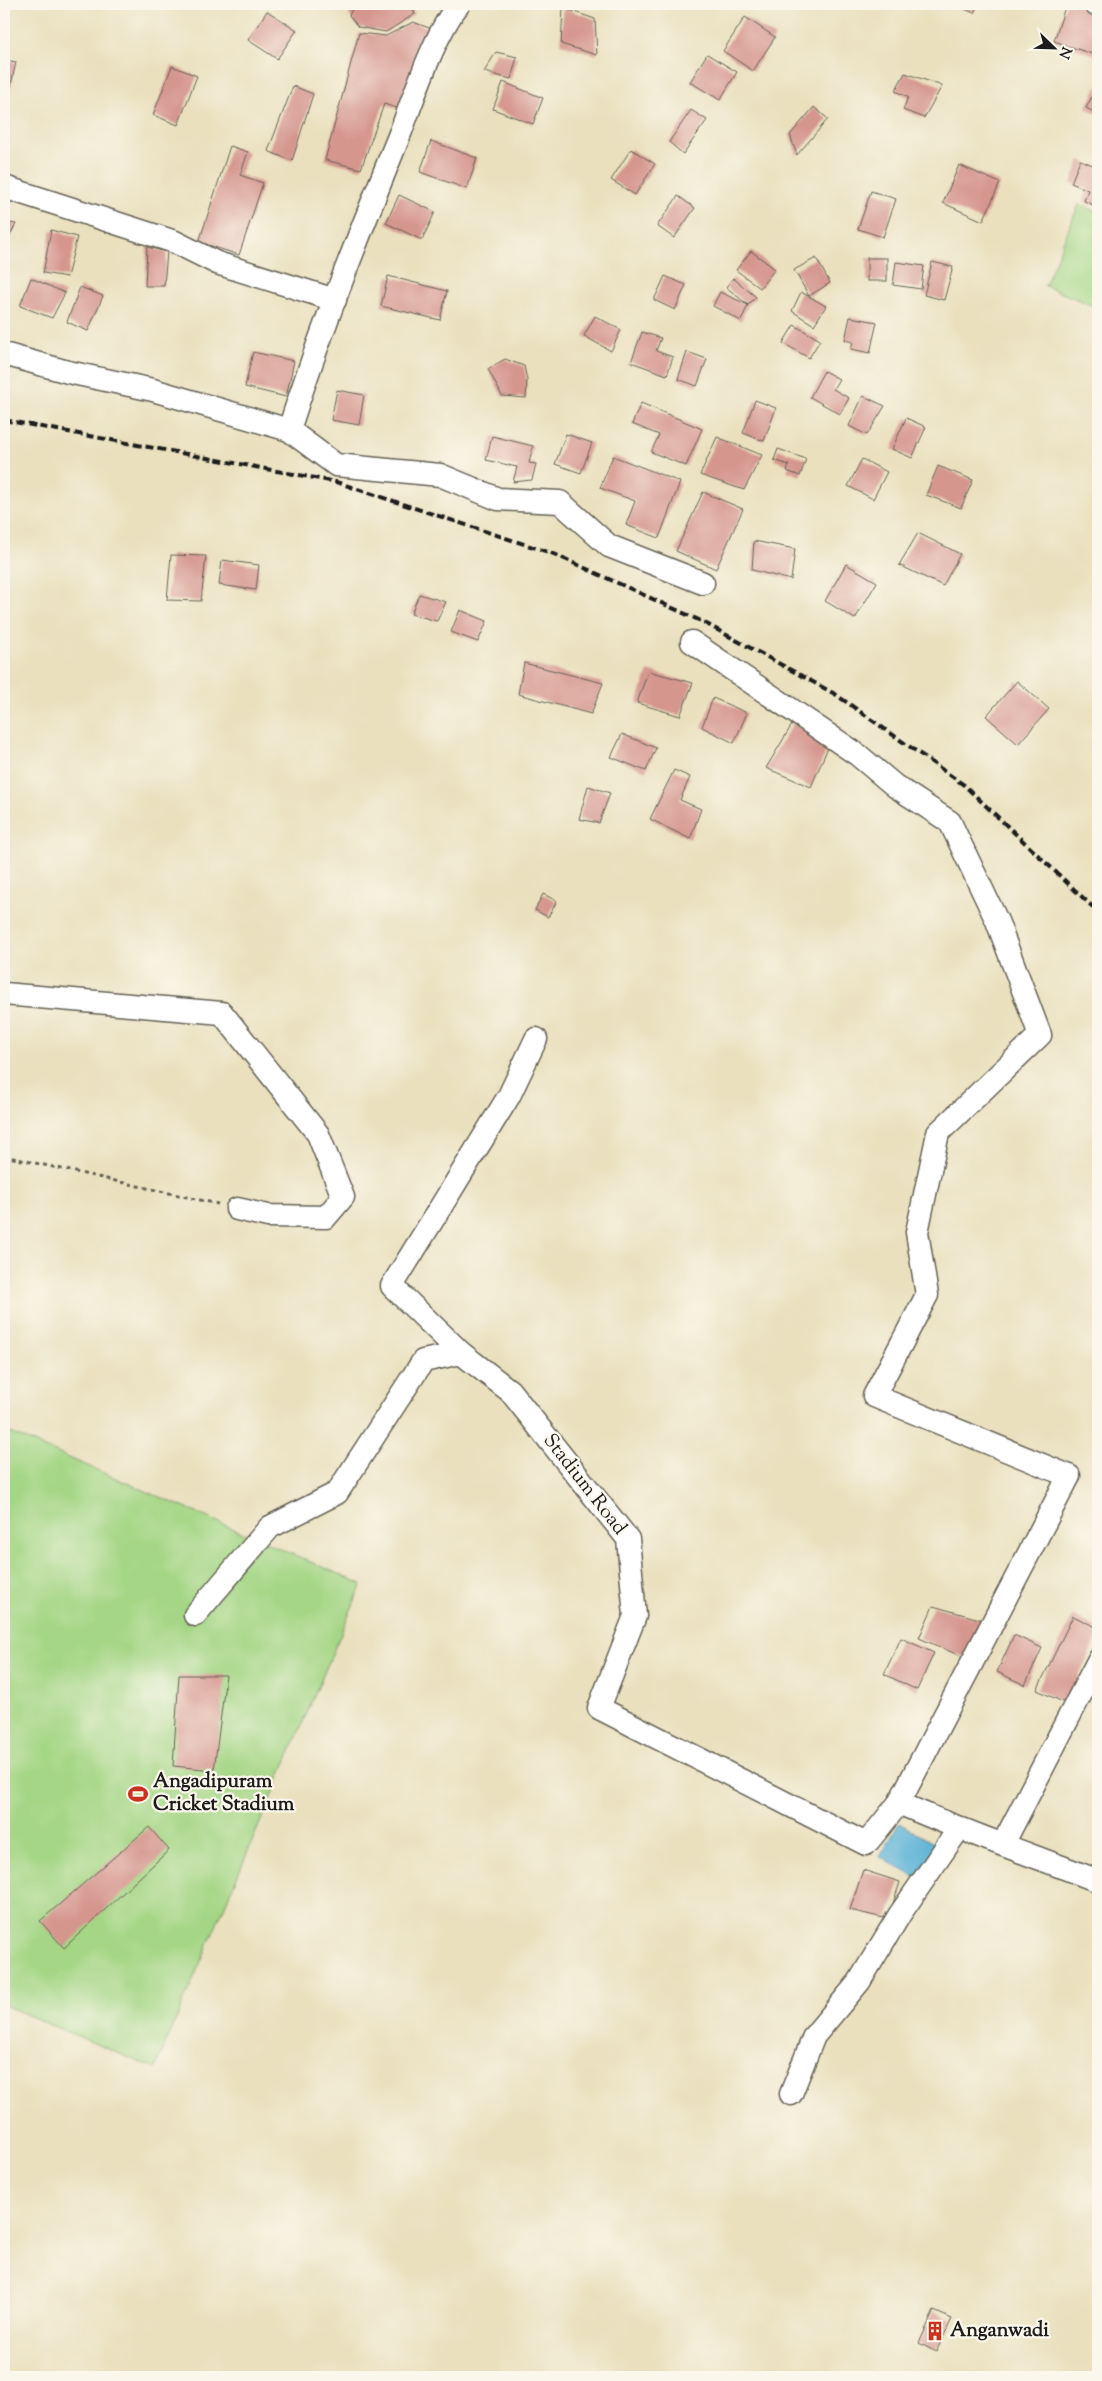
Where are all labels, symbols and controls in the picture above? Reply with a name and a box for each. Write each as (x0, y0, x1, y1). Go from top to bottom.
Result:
north arrow (1030, 22, 1080, 72)
text: N (1053, 43, 1076, 61)
street label: Stadium Road (535, 1428, 633, 1542)
place label: Angadipuram Cricket Stadium (153, 1768, 295, 1820)
sports icon: Angadipuram Cricket Stadium (127, 1783, 149, 1805)
place label: Anganwadi (950, 2317, 1049, 2346)
building icon: Anganwadi (924, 2320, 946, 2342)

